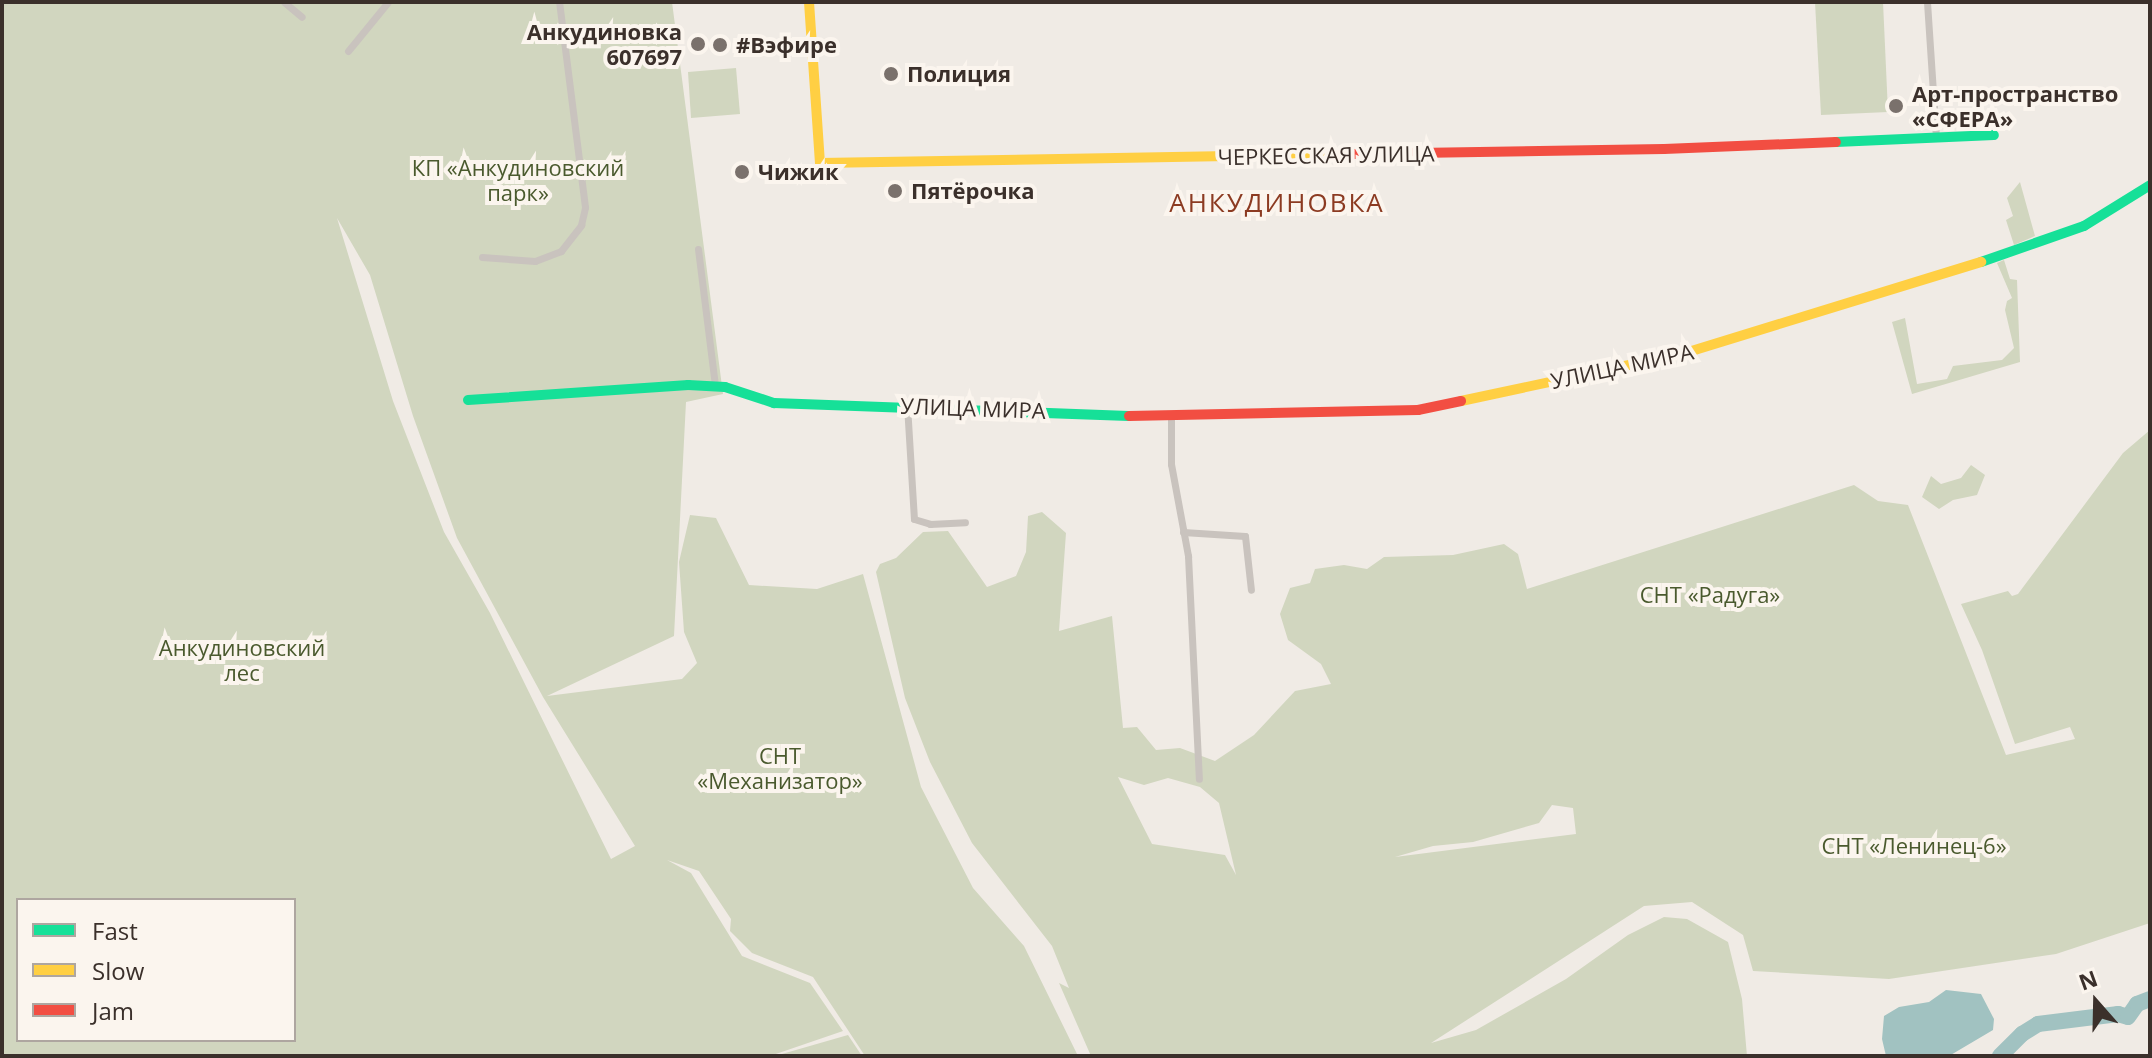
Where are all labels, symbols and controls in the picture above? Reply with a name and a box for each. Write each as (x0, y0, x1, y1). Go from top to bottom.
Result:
place label: Анкудиновка 607697 (527, 18, 682, 70)
place label: #Вэфире (736, 32, 837, 58)
marker: Анкудиновка 607697 (689, 35, 707, 53)
marker: #Вэфире (711, 36, 729, 54)
place label: Полиция (907, 61, 1011, 87)
marker: Полиция (882, 65, 900, 83)
place label: Арт-пространство «СФЕРА» (1912, 80, 2118, 132)
marker: Арт-пространство «СФЕРА» (1887, 97, 1905, 115)
street label: ЧЕРКЕССКАЯ УЛИЦА (1217, 140, 1435, 170)
park label: КП «Анкудиновский парк» (412, 154, 624, 206)
place label: Чижик (758, 159, 839, 185)
marker: Чижик (733, 163, 751, 181)
place label: Пятёрочка (911, 178, 1034, 204)
marker: Пятёрочка (886, 182, 904, 200)
district label: АНКУДИНОВКА (1169, 187, 1385, 219)
street label: УЛИЦА МИРА (1548, 338, 1696, 394)
street label: УЛИЦА МИРА (900, 392, 1046, 424)
park label: СНТ «Радуга» (1640, 582, 1780, 608)
park label: Анкудиновский лес (159, 634, 325, 686)
park label: СНТ «Механизатор» (697, 742, 863, 794)
park label: СНТ «Ленинец-6» (1821, 833, 2007, 859)
legend (16, 898, 296, 1042)
text: Fast (92, 914, 138, 947)
text: Slow (92, 954, 144, 987)
north arrow (2056, 962, 2136, 1042)
text: N (2074, 962, 2101, 997)
text: Jam (92, 994, 134, 1027)

